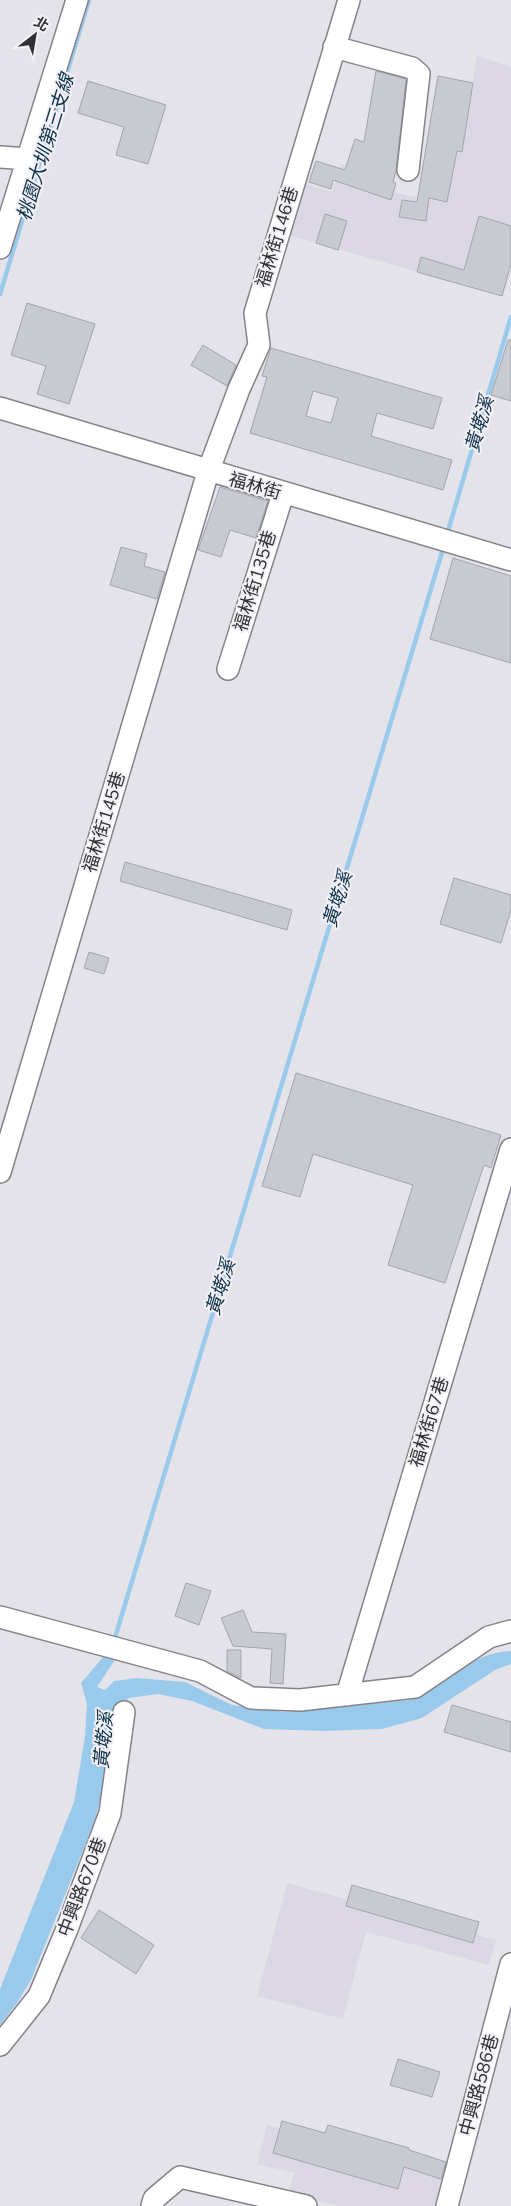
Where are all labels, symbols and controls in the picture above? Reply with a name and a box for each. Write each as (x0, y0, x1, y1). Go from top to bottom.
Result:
north arrow (10, 10, 60, 60)
text: 北 (31, 13, 52, 35)
water label: 桃園大圳第三支線 (11, 69, 79, 223)
street label: 福林街146巷 (250, 184, 303, 290)
water label: 黃墘溪 (460, 390, 499, 455)
street label: 福林街 (226, 467, 284, 504)
street label: 福林街135巷 (228, 528, 281, 634)
street label: 福林街145巷 (77, 769, 130, 875)
water label: 黃墘溪 (317, 865, 358, 930)
water label: 黃墘溪 (200, 1253, 241, 1318)
street label: 福林街67巷 (404, 1374, 453, 1470)
water label: 黃墘溪 (89, 1708, 118, 1769)
street label: 中興路670巷 (52, 1834, 111, 1940)
street label: 中興路586巷 (454, 2031, 503, 2138)

